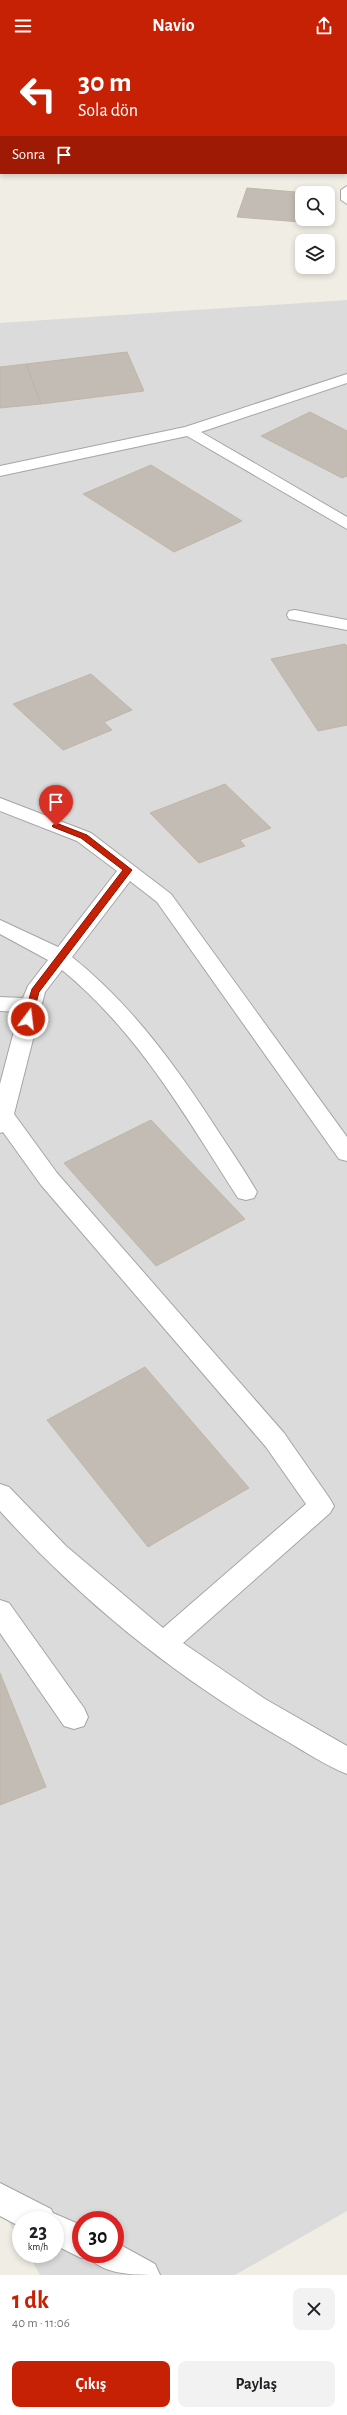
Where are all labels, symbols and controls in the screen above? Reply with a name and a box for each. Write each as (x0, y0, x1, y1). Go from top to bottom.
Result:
icon: menu (12, 15, 34, 37)
icon: share (313, 15, 335, 37)
text: Navio (152, 17, 195, 35)
icon: left (12, 68, 64, 120)
text: 30 m (78, 69, 131, 97)
text: Sola dön (78, 102, 138, 120)
icon: arrive (53, 144, 75, 166)
text: Sonra (12, 147, 45, 162)
map controls (295, 186, 335, 274)
button: search (295, 186, 335, 226)
button: layers (295, 234, 335, 274)
pin (39, 785, 73, 826)
icon: arrive (45, 791, 67, 813)
position arrow (7, 998, 49, 1040)
speed limit sign: 30 (72, 2211, 124, 2263)
text: 23 (29, 2222, 47, 2242)
text: km/h (28, 2242, 48, 2252)
button: close (293, 2288, 335, 2330)
text: 1 dk (12, 2289, 49, 2313)
text: 40 m · 11:06 (12, 2317, 70, 2330)
button: Çıkış (12, 2361, 170, 2407)
button: Paylaş (178, 2361, 335, 2407)

